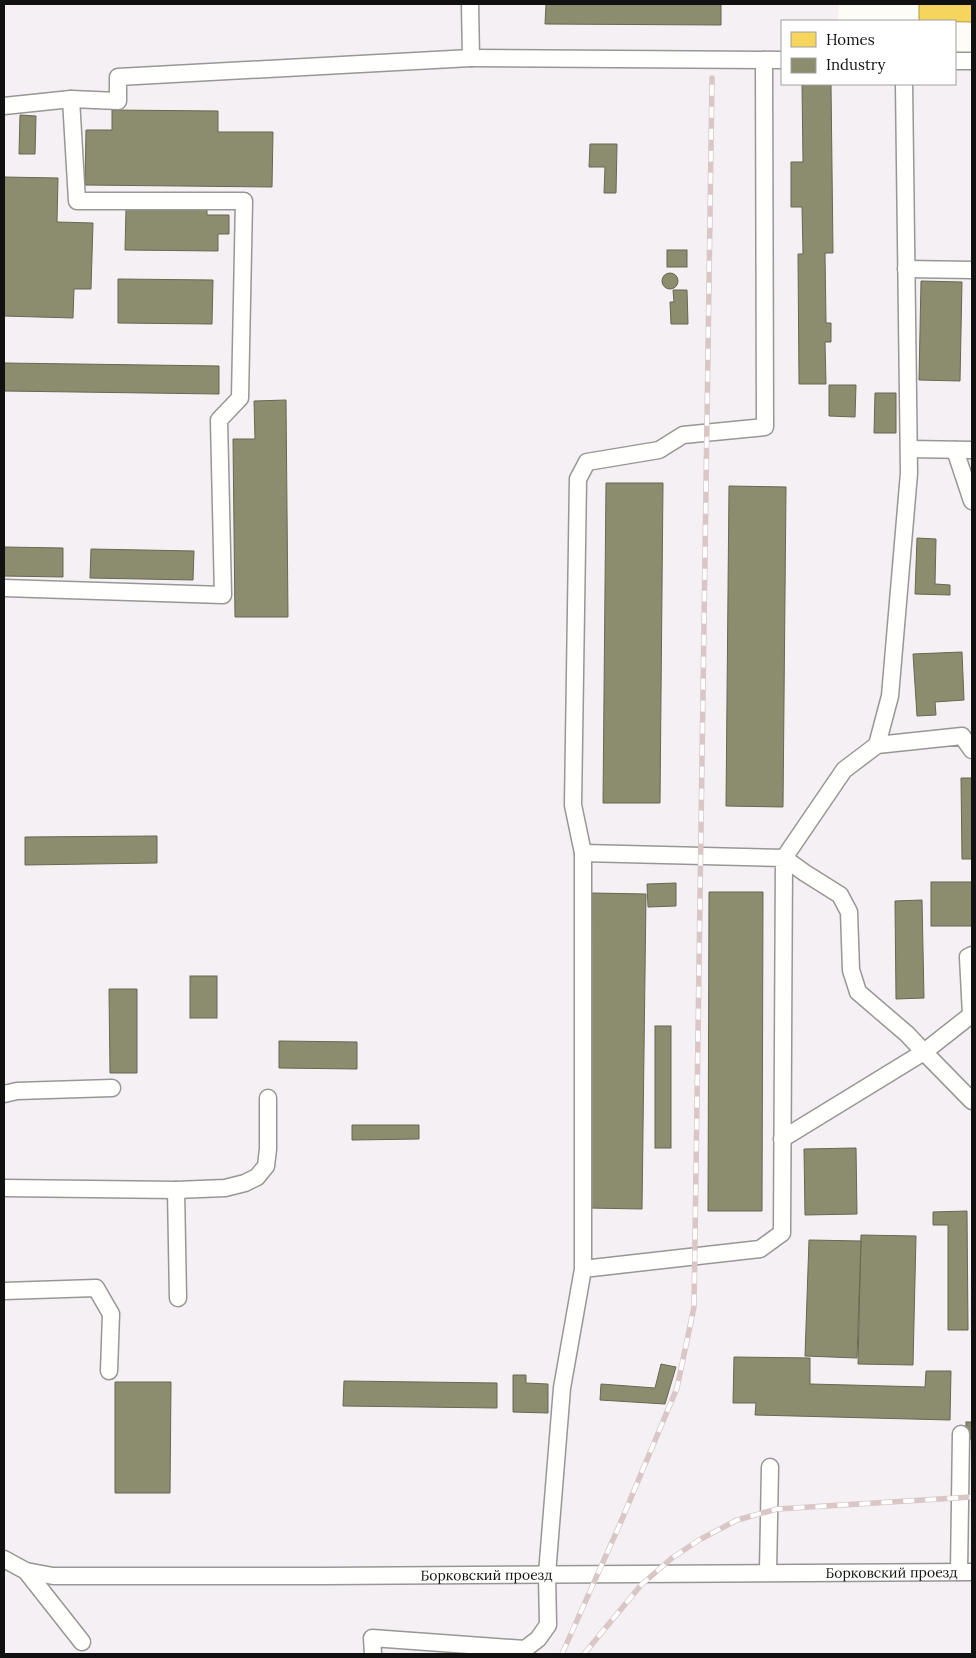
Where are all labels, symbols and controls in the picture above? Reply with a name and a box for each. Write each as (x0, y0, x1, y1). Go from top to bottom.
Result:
legend (781, 20, 956, 85)
text: Homes (826, 30, 875, 49)
text: Industry (826, 55, 885, 74)
street label: Борковский проезд (825, 1563, 957, 1582)
street label: Борковский проезд (420, 1566, 553, 1584)

